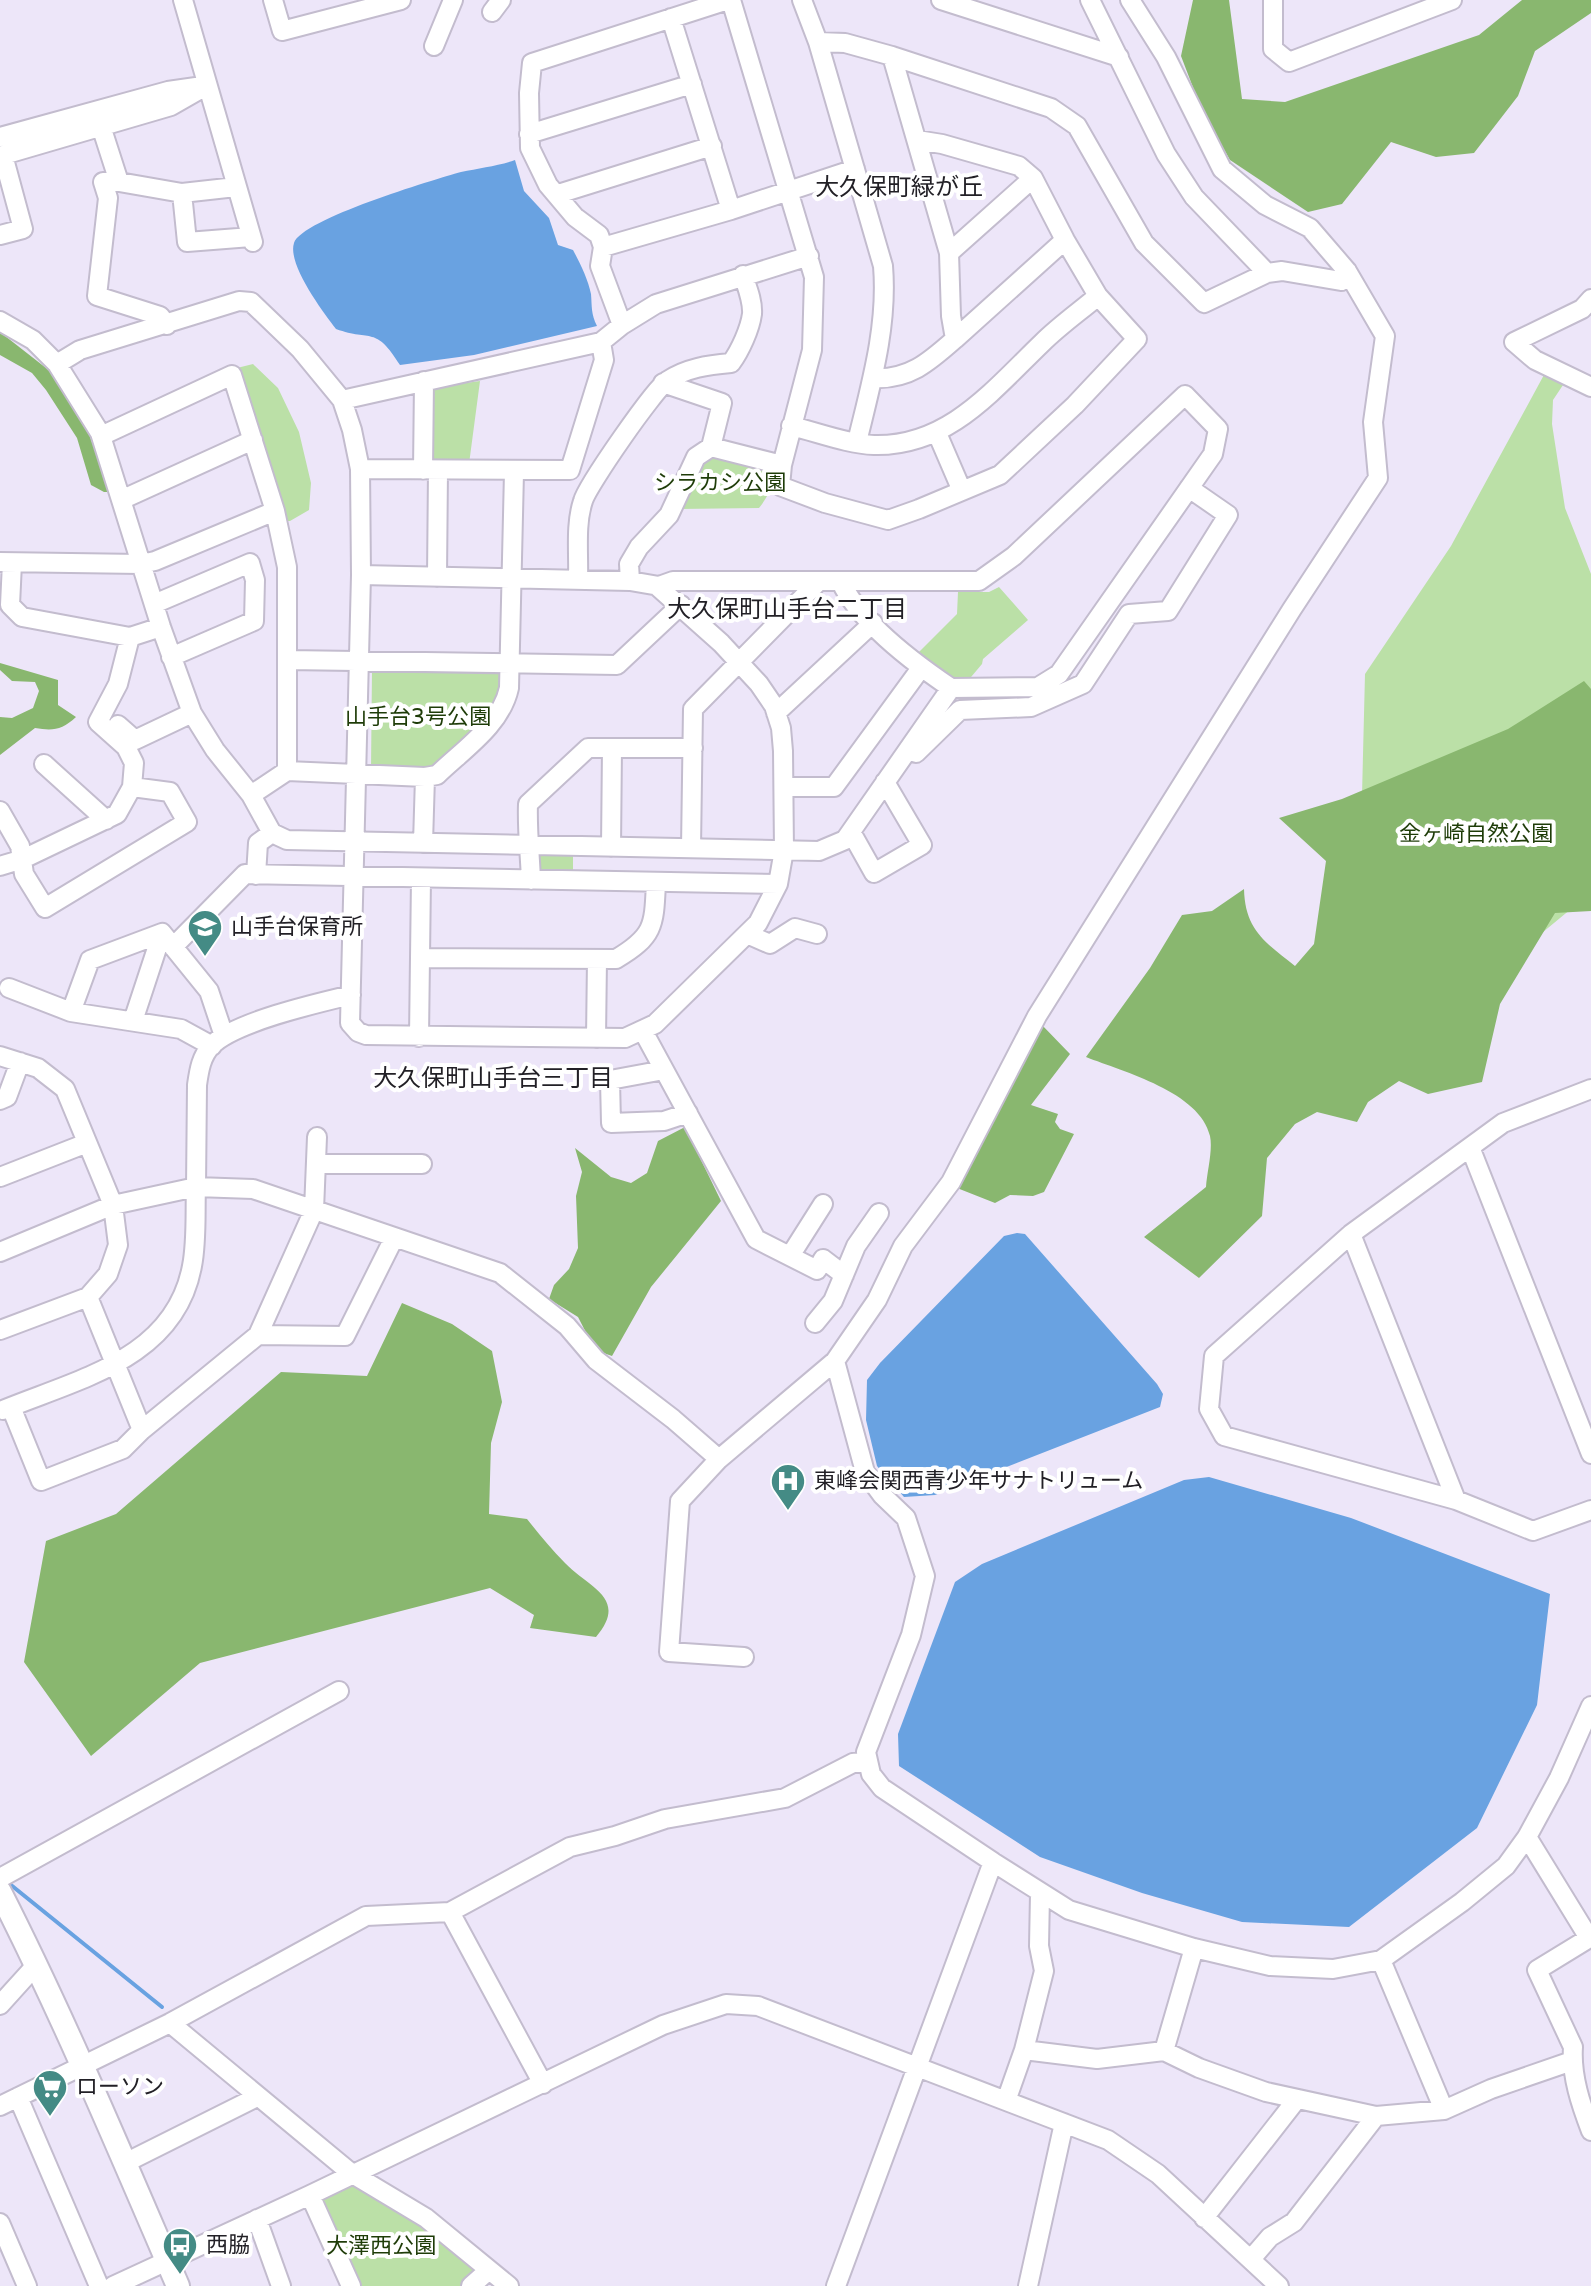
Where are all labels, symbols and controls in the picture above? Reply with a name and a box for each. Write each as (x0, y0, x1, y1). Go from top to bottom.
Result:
district label: 大久保町緑が丘 (815, 173, 983, 202)
park label: シラカシ公園 (654, 470, 786, 496)
district label: 大久保町山手台二丁目 (667, 595, 907, 624)
park label: 山手台3号公園 (345, 704, 491, 730)
park label: 金ヶ崎自然公園 (1399, 821, 1553, 847)
school or university icon: 山手台保育所 (186, 908, 224, 958)
place label: 山手台保育所 (231, 914, 363, 940)
district label: 大久保町山手台三丁目 (373, 1064, 613, 1093)
hospital icon: 東峰会関西青少年サナトリューム (769, 1462, 807, 1512)
place label: 東峰会関西青少年サナトリューム (814, 1468, 1143, 1494)
supermarket icon: ローソン (31, 2068, 69, 2118)
place label: ローソン (76, 2074, 164, 2100)
bus stop icon: 西脇 (161, 2226, 199, 2276)
place label: 西脇 (206, 2232, 250, 2258)
park label: 大澤西公園 (326, 2233, 436, 2259)

